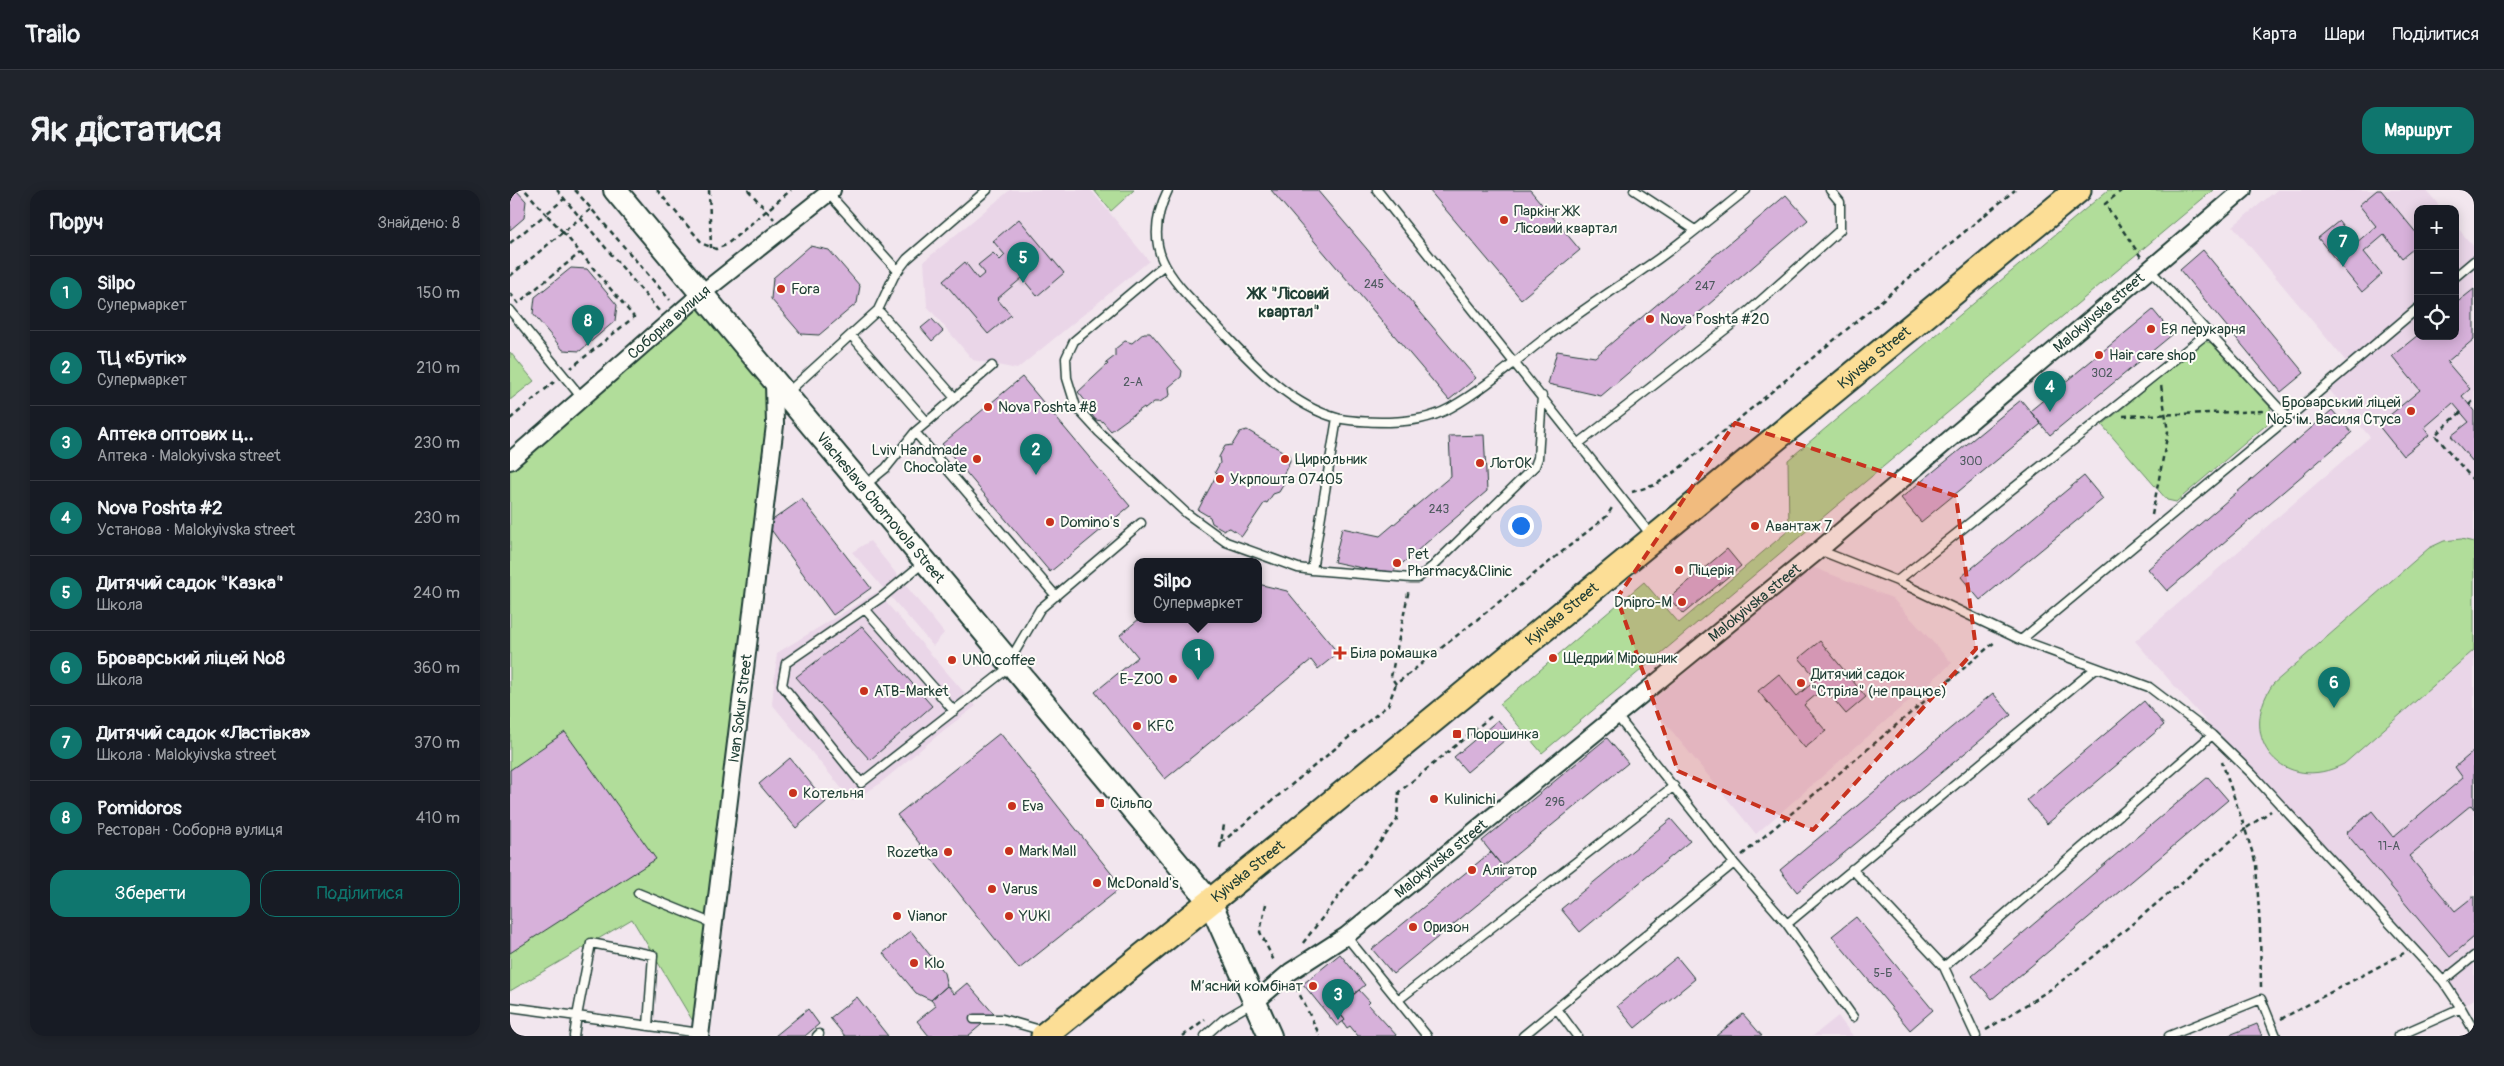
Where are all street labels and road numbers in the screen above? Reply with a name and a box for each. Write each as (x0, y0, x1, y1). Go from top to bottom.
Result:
street label: Malokyivska street (2049, 268, 2149, 357)
street label: Соборна вулиця (624, 281, 714, 363)
street label: Kyivska Street (1833, 321, 1915, 393)
street label: Viacheslava Chornovola Street (812, 428, 950, 588)
street label: Malokyivska street (1704, 559, 1805, 646)
street label: Kyivska Street (1521, 578, 1603, 650)
street label: Ivan Sokur Street (724, 652, 756, 764)
street label: Malokyivska street (1391, 815, 1492, 902)
street label: Kyivska Street (1207, 835, 1289, 907)

